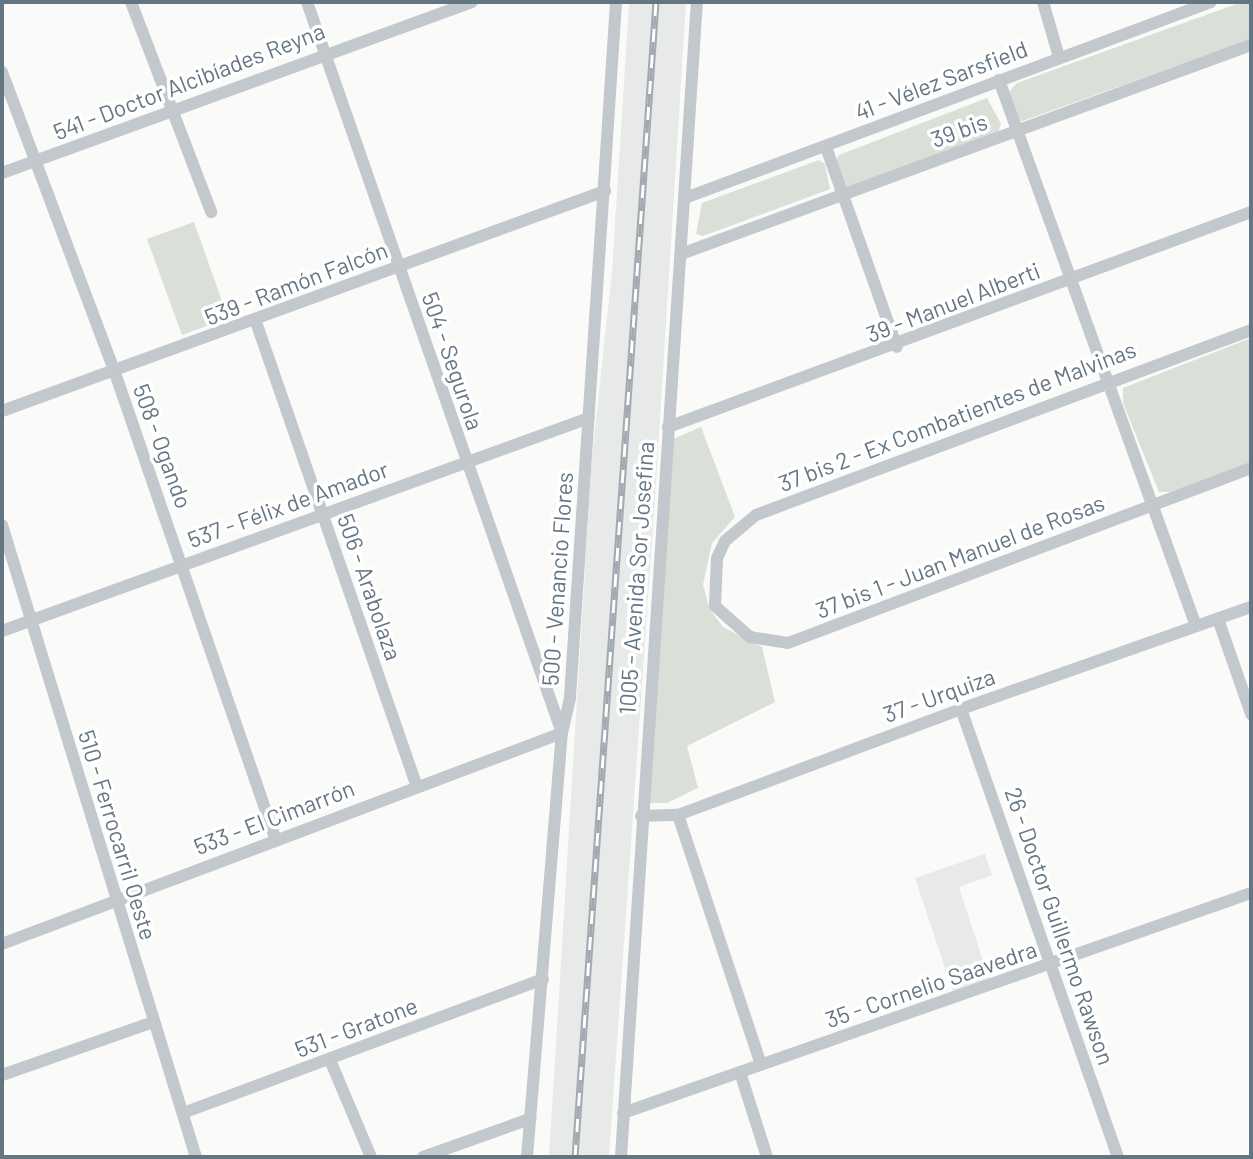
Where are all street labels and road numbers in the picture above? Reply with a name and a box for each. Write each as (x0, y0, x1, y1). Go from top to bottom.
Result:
street label: 541 - Doctor Alcibíades Reyna (50, 16, 328, 146)
street label: 41 - Vélez Sarsfield (851, 34, 1031, 126)
street label: 39 bis (927, 107, 991, 153)
street label: 539 - Ramón Falcón (201, 235, 391, 331)
street label: 39 - Manuel Alberti (862, 256, 1044, 348)
street label: 504 - Segurola (417, 288, 489, 434)
street label: 37 bis 2 - Ex Combatientes de Malvinas (774, 335, 1140, 497)
street label: 508 - Ogando (128, 380, 198, 512)
street label: 1005 - Avenida Sor Josefina (613, 441, 659, 715)
street label: 537 - Félix de Amador (184, 455, 392, 553)
street label: 500 - Venancio Flores (536, 471, 578, 687)
street label: 37 bis 1 - Juan Manuel de Rosas (812, 488, 1108, 624)
street label: 506 - Arabolaza (332, 510, 408, 664)
street label: 37 - Urquiza (879, 662, 999, 728)
street label: 510 - Ferrocarril Oeste (73, 727, 163, 943)
street label: 533 - El Cimarrón (190, 774, 358, 860)
street label: 26 - Doctor Guillermo Rawson (999, 784, 1121, 1068)
street label: 35 - Cornelio Saavedra (822, 935, 1040, 1033)
street label: 531 - Gratone (291, 991, 421, 1063)

